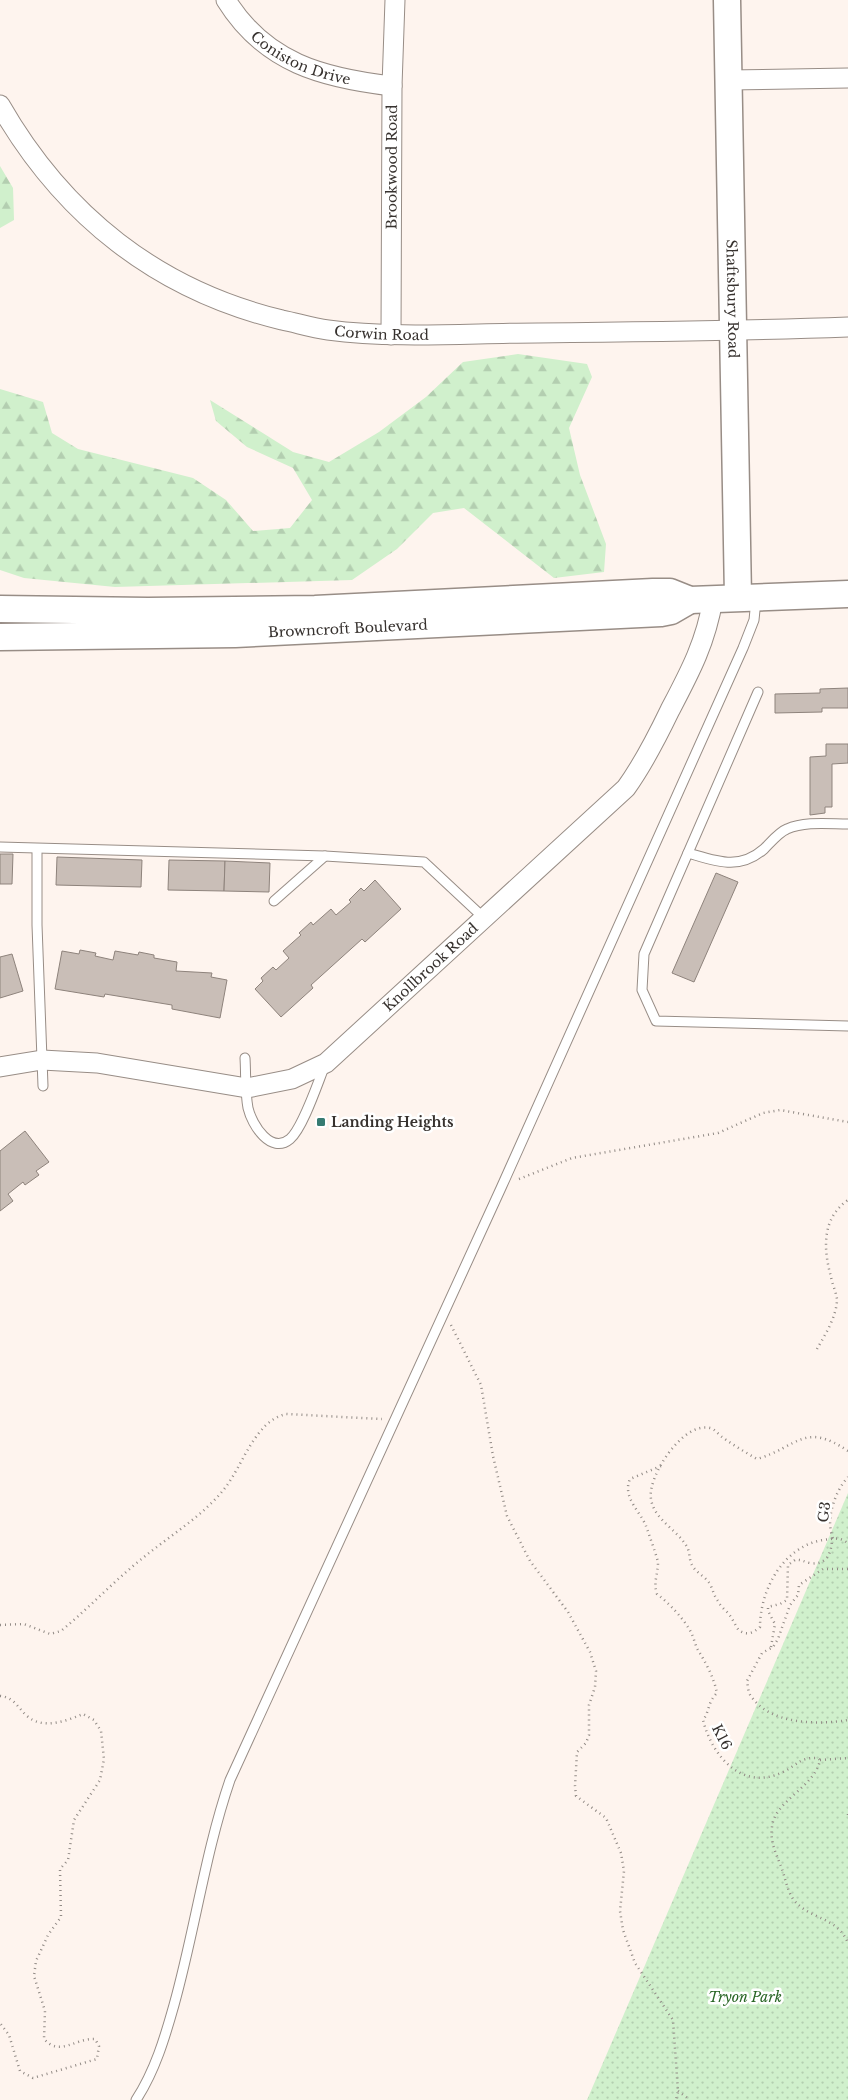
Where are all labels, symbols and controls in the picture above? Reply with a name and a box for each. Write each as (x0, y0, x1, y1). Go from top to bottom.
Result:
street label: Coniston Drive (247, 27, 352, 89)
street label: Brookwood Road (382, 104, 401, 230)
street label: Shaftsbury Road (722, 239, 743, 359)
street label: Corwin Road (333, 322, 430, 344)
street label: Browncroft Boulevard (268, 615, 429, 641)
street label: Knollbrook Road (379, 919, 482, 1015)
place label: Landing Heights (331, 1113, 454, 1131)
marker: Landing Heights (315, 1116, 327, 1128)
street label: G3 (814, 1501, 834, 1523)
street label: K16 (708, 1721, 736, 1753)
park label: Tryon Park (708, 1988, 782, 2006)

